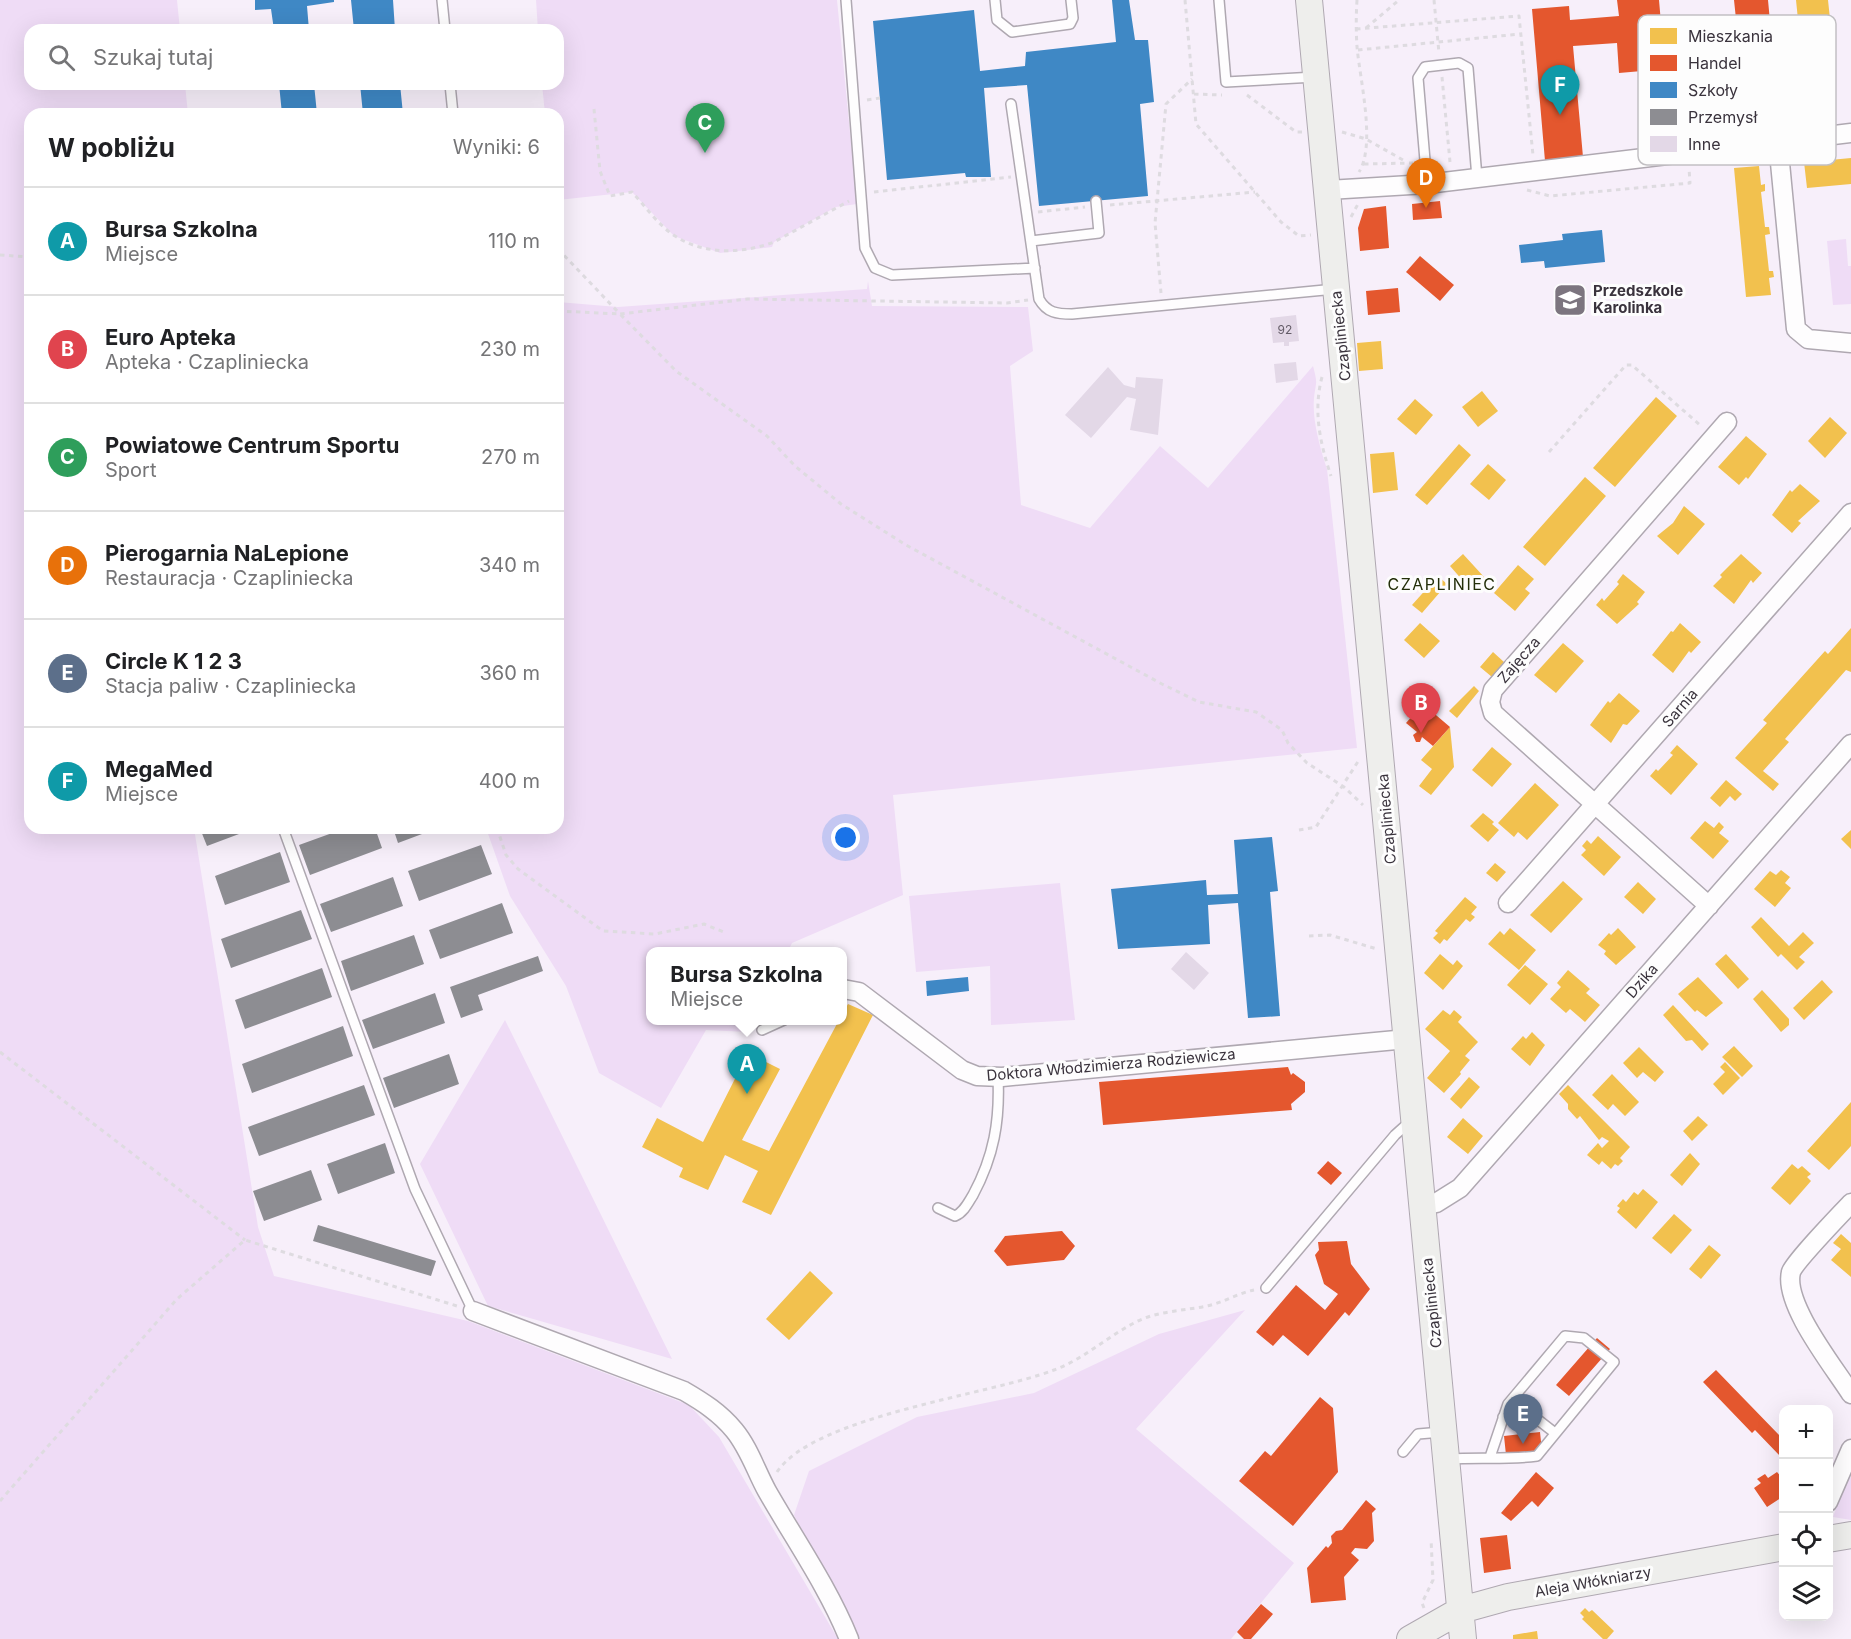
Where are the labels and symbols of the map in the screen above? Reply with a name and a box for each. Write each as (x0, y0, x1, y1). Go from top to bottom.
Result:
legend (1638, 15, 1836, 165)
text: Mieszkania (1688, 26, 1773, 46)
text: Handel (1688, 53, 1741, 73)
pin: F (1540, 66, 1580, 115)
text: Szkoły (1688, 80, 1738, 100)
pin: C (686, 104, 724, 153)
text: Przemysł (1688, 107, 1757, 127)
text: Inne (1688, 134, 1721, 154)
pin: D (1406, 158, 1446, 208)
place label: Przedszkole Karolinka (1593, 281, 1683, 317)
school or university icon: Przedszkole Karolinka (1552, 282, 1588, 318)
street label: Czapliniecka (1326, 290, 1355, 382)
house number: 92 (1278, 322, 1292, 337)
district label: CZAPLINIEC (1387, 574, 1497, 594)
street label: Zajęcza (1493, 633, 1544, 687)
pin: B (1402, 684, 1440, 733)
street label: Sarnia (1658, 685, 1702, 731)
street label: Czapliniecka (1373, 773, 1400, 865)
your location (831, 823, 860, 852)
street label: Dzika (1622, 960, 1662, 1002)
pin: A (728, 1044, 766, 1094)
street label: Doktora Włodzimierza Rodziewicza (986, 1044, 1236, 1085)
street label: Czapliniecka (1417, 1257, 1446, 1349)
pin: E (1504, 1394, 1543, 1444)
street label: Aleja Włókniarzy (1533, 1562, 1653, 1601)

